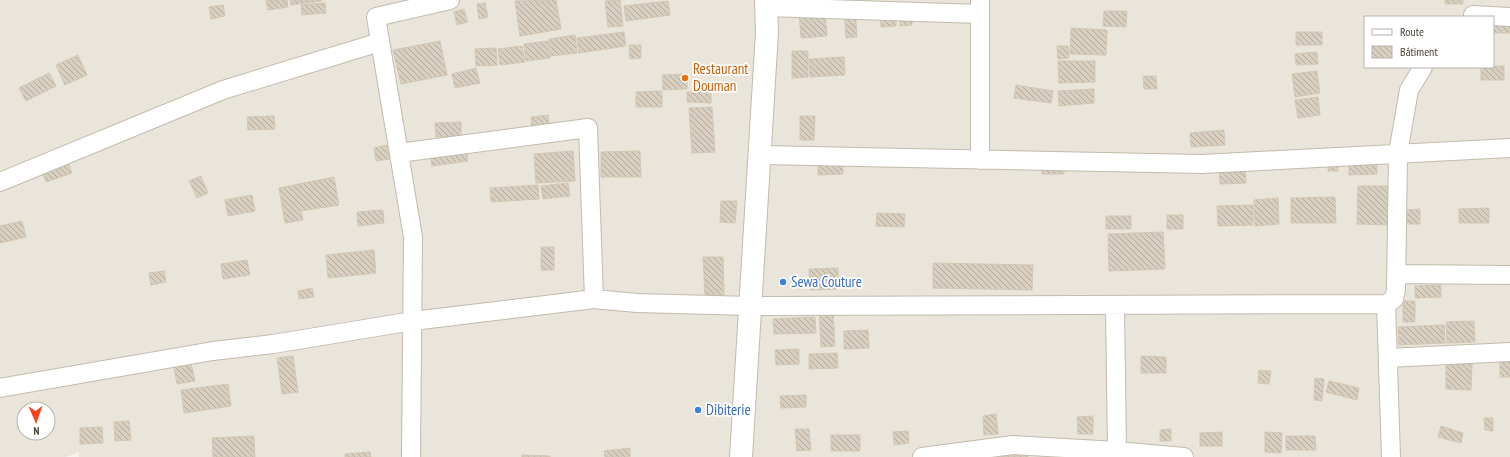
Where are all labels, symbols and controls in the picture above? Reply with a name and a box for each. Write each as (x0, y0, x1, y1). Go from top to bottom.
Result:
legend (1364, 16, 1494, 68)
text: Route (1400, 24, 1424, 39)
text: Bâtiment (1400, 44, 1438, 59)
place label: Restaurant Douman (693, 59, 748, 95)
marker: Restaurant Douman (680, 73, 690, 83)
place label: Sewa Couture (791, 272, 862, 291)
marker: Sewa Couture (778, 277, 788, 287)
place label: Dibiterie (706, 400, 751, 419)
north arrow (16, 401, 56, 441)
marker: Dibiterie (693, 405, 703, 415)
text: N (33, 424, 40, 438)

